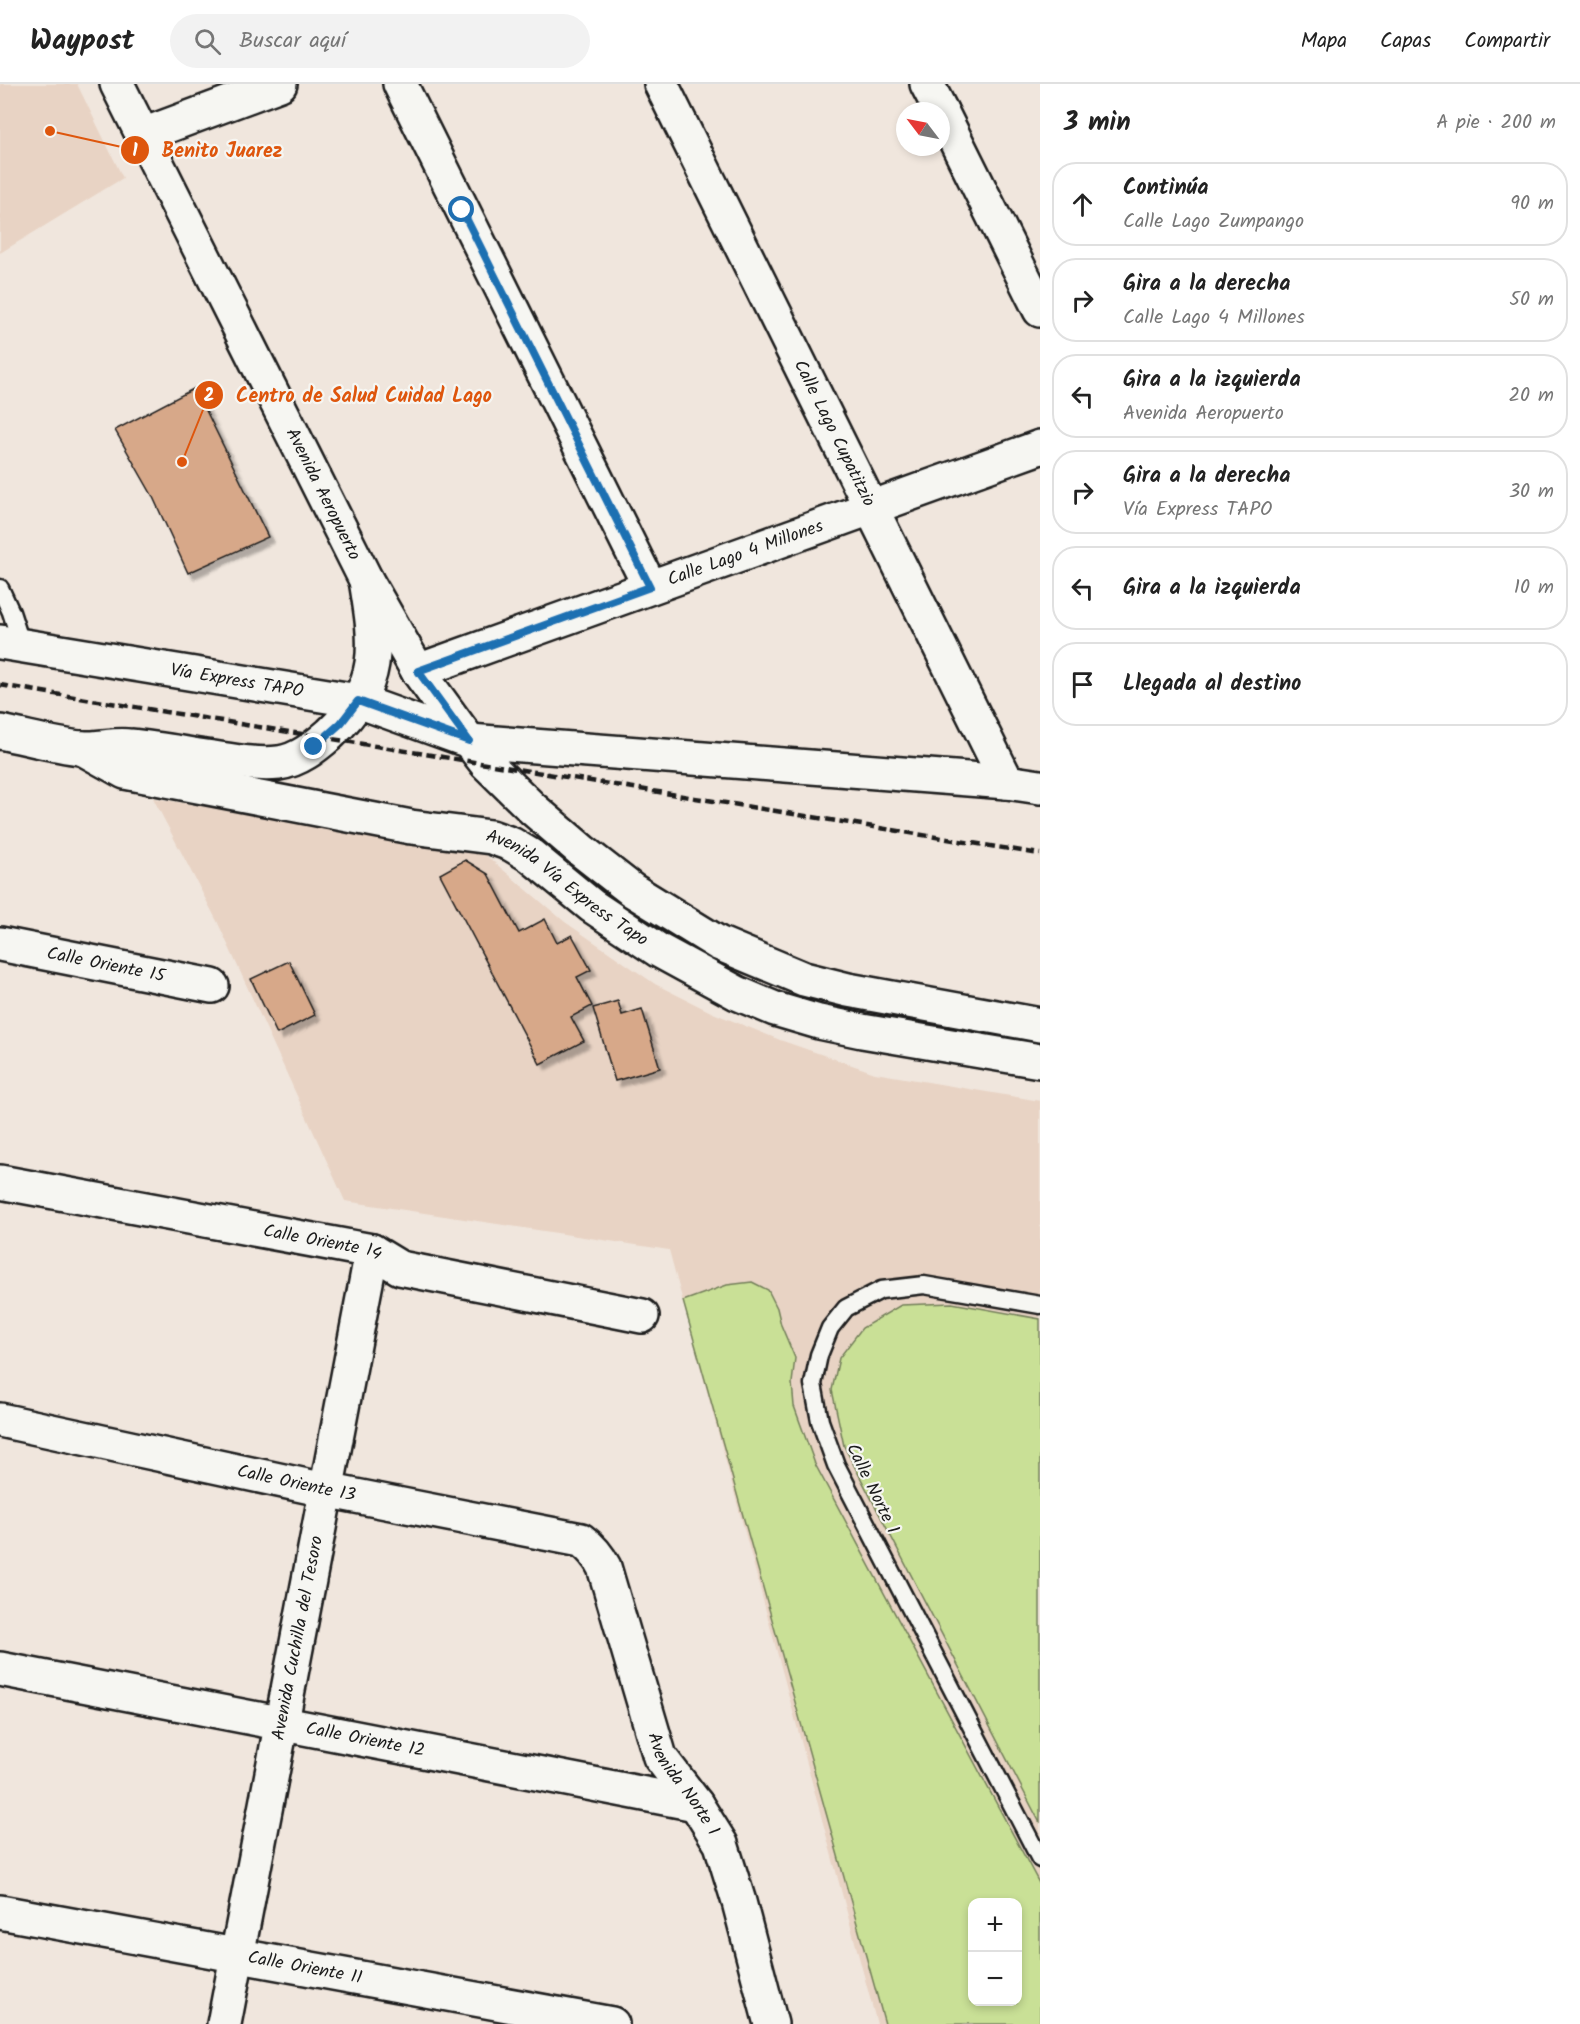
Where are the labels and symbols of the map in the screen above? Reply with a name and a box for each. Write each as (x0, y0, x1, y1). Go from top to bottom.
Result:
north arrow (896, 102, 950, 156)
callout: Benito Juarez (120, 131, 295, 169)
text: Benito Juarez (162, 136, 282, 168)
text: 1 (132, 137, 138, 166)
route start (448, 196, 474, 222)
street label: Calle Lago Cupatitzio (786, 355, 883, 512)
callout: Centro de Salud Cuidad Lago (194, 376, 504, 414)
text: Centro de Salud Cuidad Lago (236, 381, 492, 413)
text: 2 (204, 382, 214, 411)
street label: Avenida Aeropuerto (277, 423, 368, 565)
street label: Calle Lago 4 Millones (664, 512, 828, 594)
street label: Vía Express TAPO (168, 656, 305, 706)
route end (300, 733, 326, 759)
street label: Avenida Vía Express Tapo (482, 822, 654, 954)
street label: Calle Oriente 15 (44, 939, 169, 991)
street label: Calle Oriente 14 (261, 1217, 388, 1269)
street label: Calle Norte 1 (838, 1439, 906, 1539)
street label: Calle Oriente 13 (234, 1457, 358, 1510)
street label: Avenida Cuchilla del Tesoro (264, 1533, 332, 1743)
street label: Calle Oriente 12 (303, 1714, 427, 1766)
street label: Avenida Norte 1 (639, 1729, 727, 1842)
street label: Calle Oriente 11 (245, 1943, 365, 1993)

